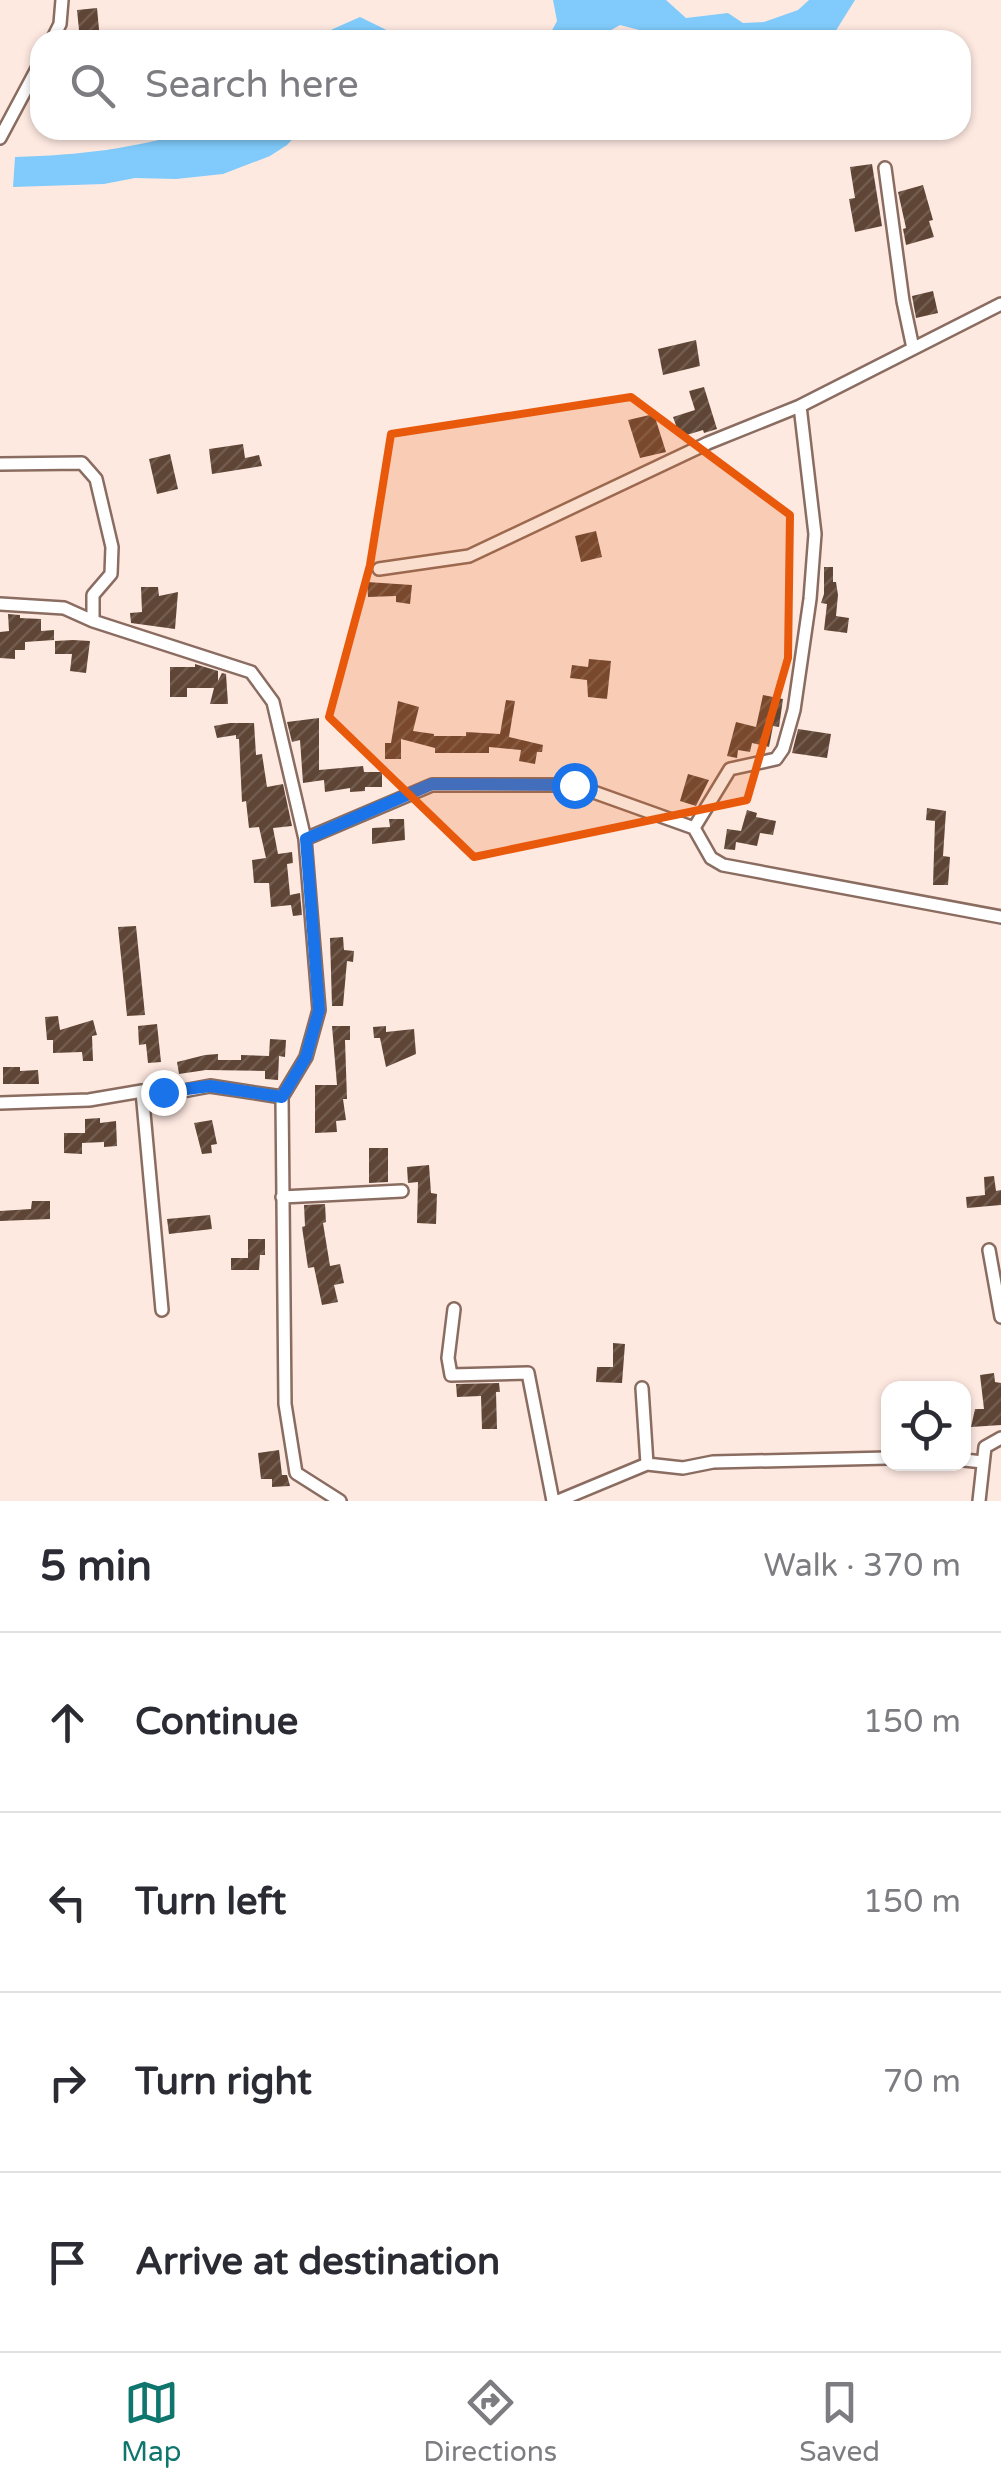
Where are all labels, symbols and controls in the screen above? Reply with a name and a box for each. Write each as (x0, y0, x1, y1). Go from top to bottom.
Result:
search box (30, 30, 971, 140)
icon: search (65, 58, 120, 113)
text: Search here (145, 62, 359, 108)
route start (552, 763, 598, 809)
route end (141, 1070, 187, 1116)
map controls (881, 1381, 971, 1471)
button: locate (881, 1381, 971, 1471)
text: 5 min (40, 1541, 152, 1592)
text: Walk · 370 m (764, 1547, 961, 1585)
icon: ahead (40, 1695, 95, 1750)
text: Continue (135, 1699, 298, 1745)
text: 150 m (863, 1703, 961, 1741)
icon: left (40, 1875, 95, 1930)
text: Turn left (135, 1879, 286, 1925)
text: 150 m (863, 1883, 961, 1921)
icon: right (40, 2055, 95, 2110)
text: Turn right (135, 2059, 312, 2105)
text: 70 m (883, 2063, 961, 2101)
icon: arrive (40, 2235, 95, 2290)
text: Arrive at destination (135, 2239, 500, 2285)
tab: Map (121, 2375, 181, 2469)
tab: Directions (423, 2375, 557, 2469)
tab: Saved (799, 2375, 880, 2469)

